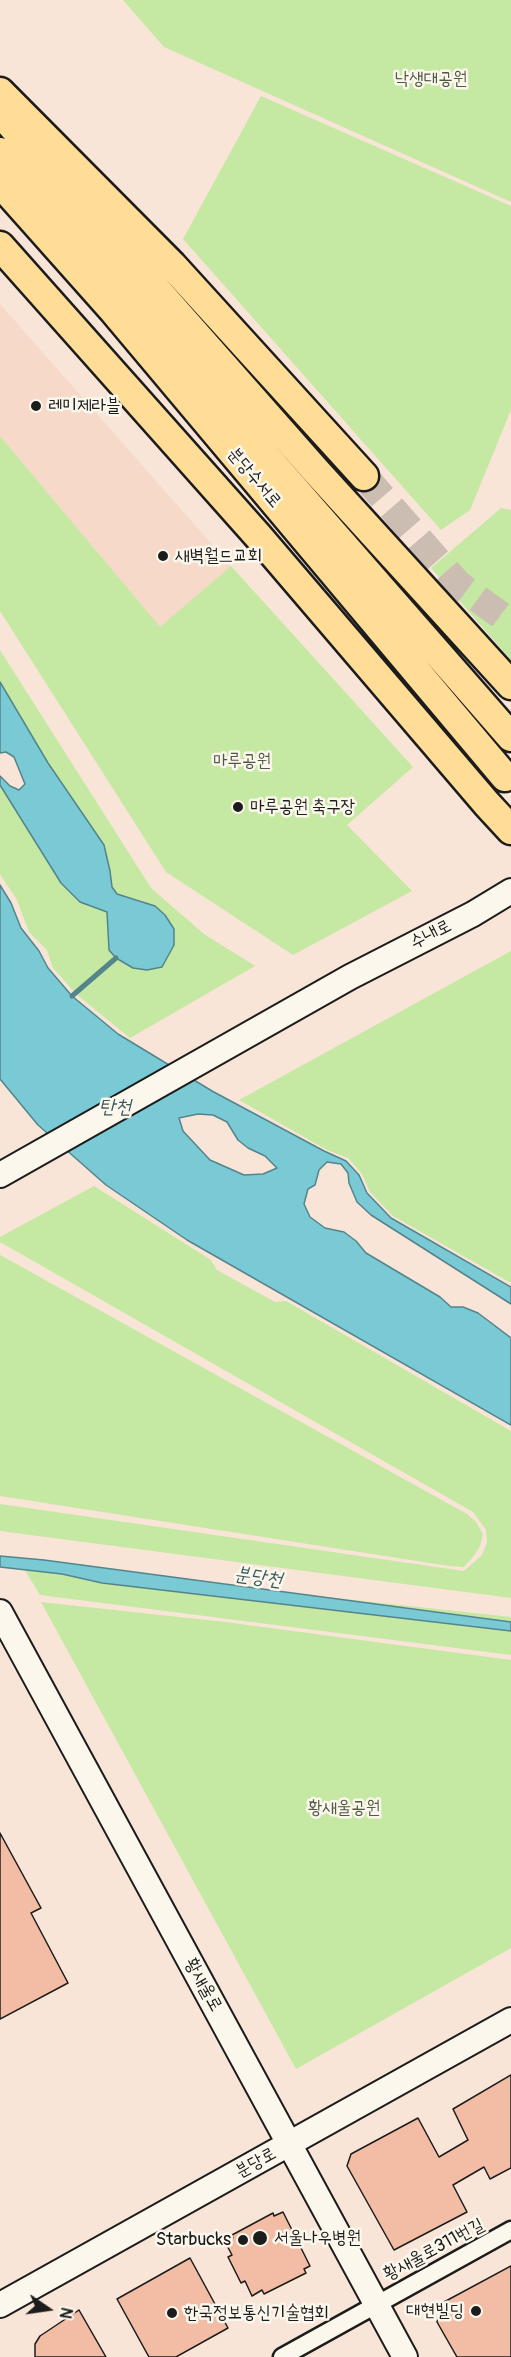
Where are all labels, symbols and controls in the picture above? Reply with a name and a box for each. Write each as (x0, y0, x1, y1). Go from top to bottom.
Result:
park label: 낙생대공원 (395, 68, 467, 90)
place label: 레미제라블 (48, 395, 120, 417)
marker: 레미제라블 (29, 399, 43, 413)
street label: 분당수서로 (222, 443, 286, 513)
place label: 새벽월드교회 (175, 545, 262, 567)
marker: 새벽월드교회 (156, 549, 170, 563)
park label: 마루공원 (213, 750, 271, 772)
place label: 마루공원 축구장 (250, 796, 355, 818)
marker: 마루공원 축구장 (231, 800, 245, 814)
street label: 수내로 (407, 916, 455, 954)
water label: 탄천 (99, 1096, 131, 1120)
water label: 분당천 (232, 1563, 284, 1593)
park label: 황새울공원 (308, 1797, 380, 1819)
street label: 황새울로 (180, 1954, 226, 2016)
street label: 분당로 (232, 2143, 280, 2183)
street label: 황새울로311번길 (380, 2214, 488, 2286)
place label: 서울나우병원 (274, 2227, 361, 2249)
place label: Starbucks (156, 2229, 231, 2251)
marker: 서울나우병원 (251, 2229, 269, 2247)
marker: Starbucks (236, 2233, 250, 2247)
north arrow (18, 2279, 78, 2339)
place label: 대현빌딩 (406, 2300, 464, 2322)
place label: 한국정보통신기술협회 (184, 2302, 329, 2324)
marker: 대현빌딩 (469, 2304, 483, 2318)
text: N (55, 2306, 77, 2321)
marker: 한국정보통신기술협회 (165, 2306, 179, 2320)

